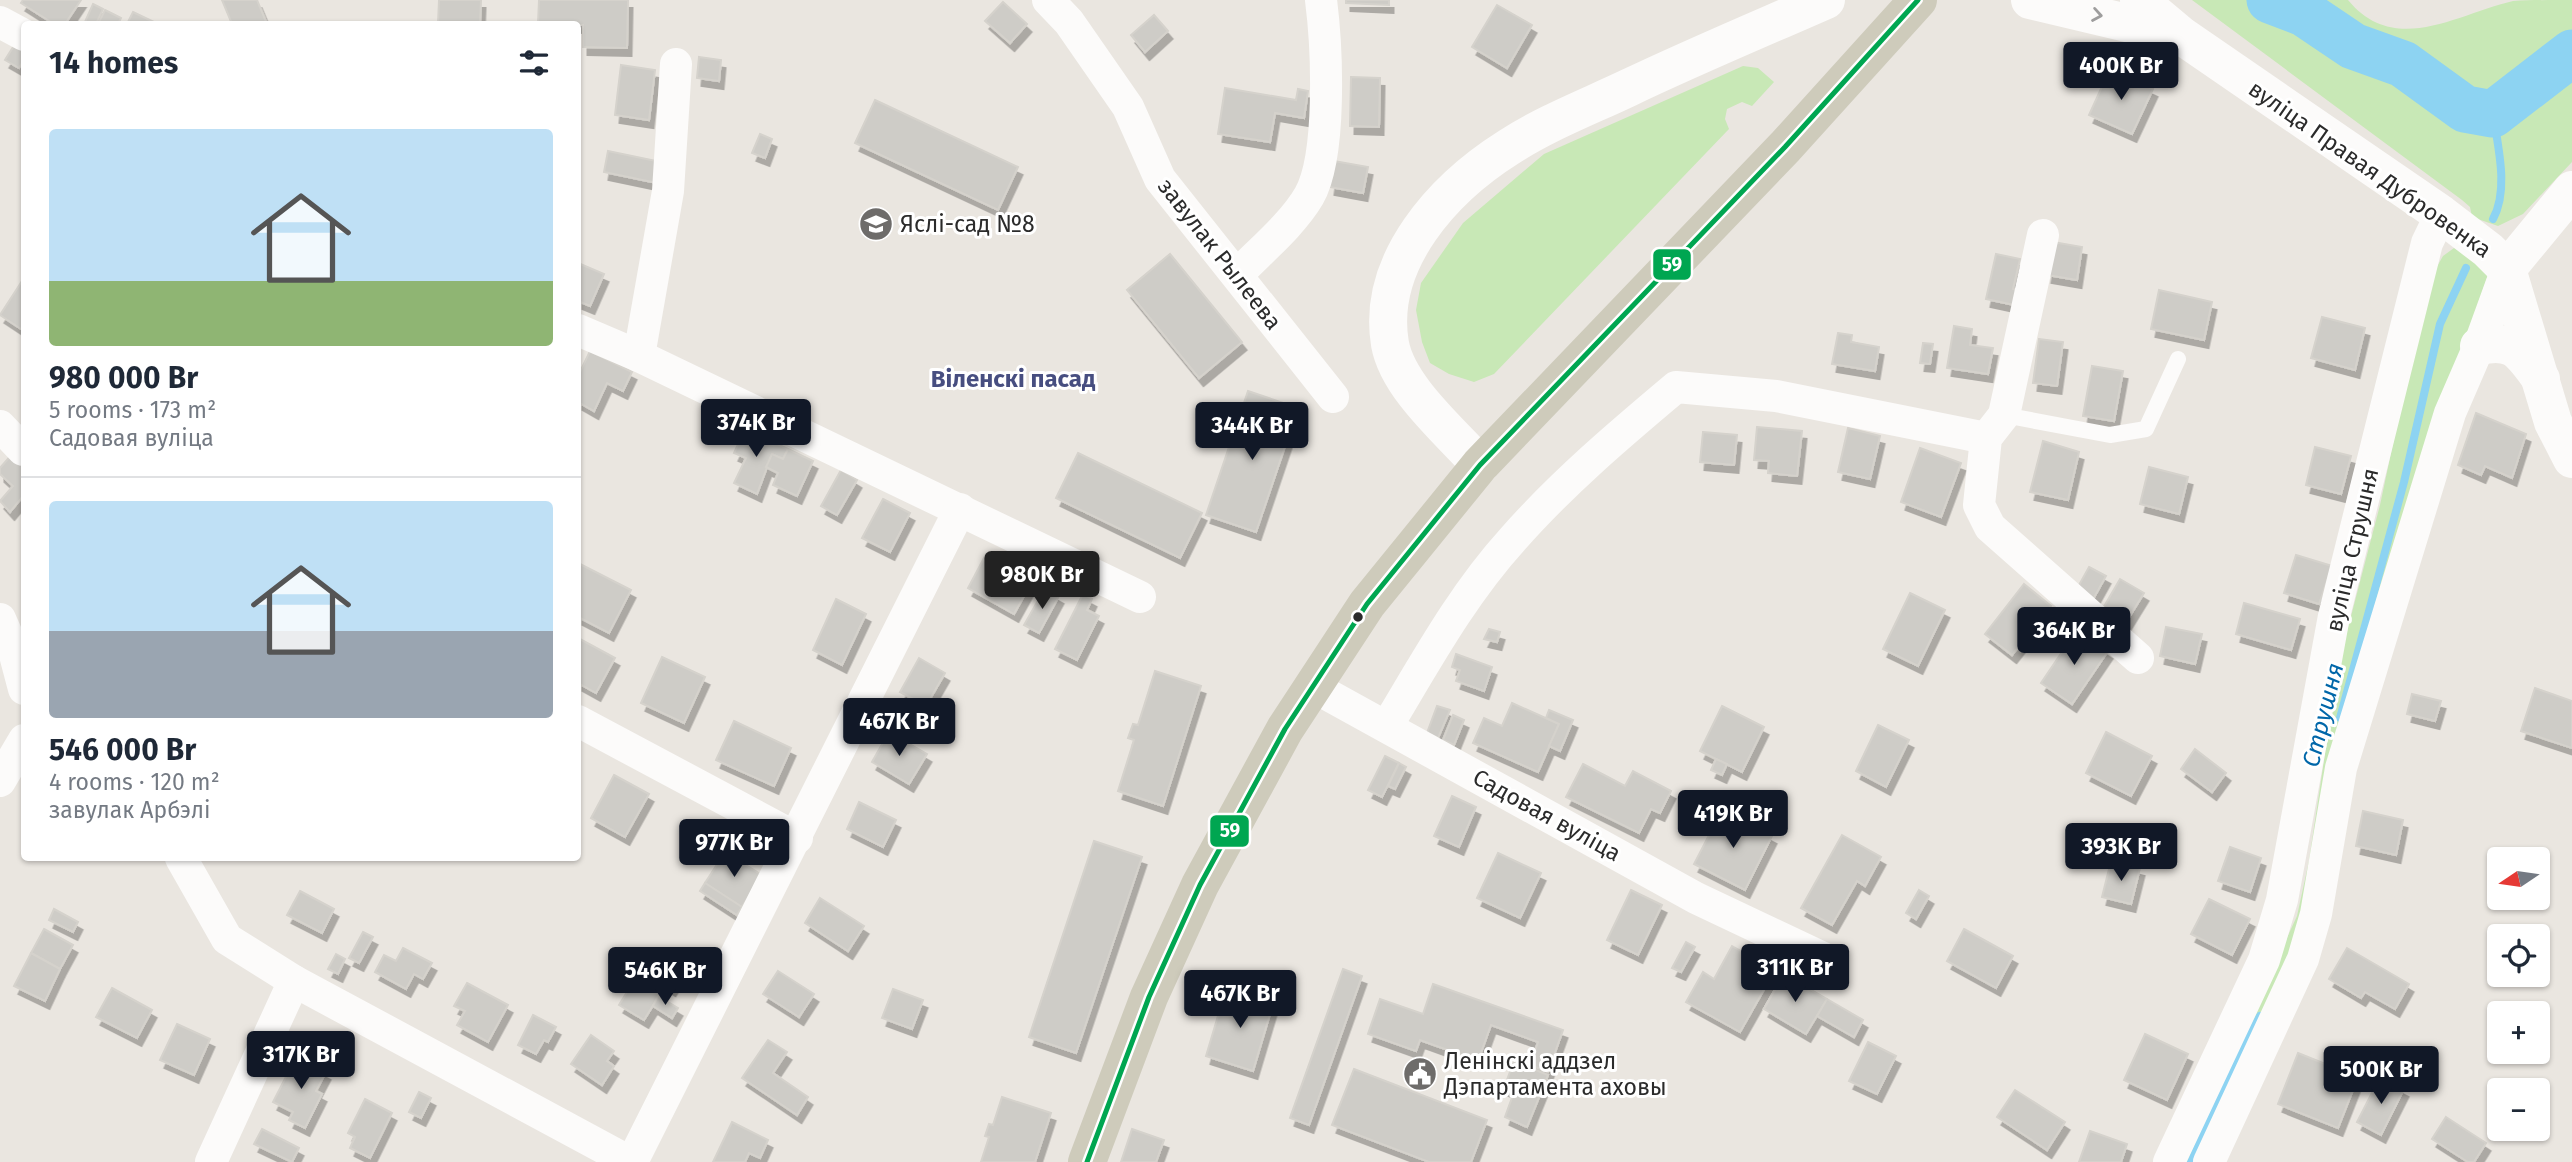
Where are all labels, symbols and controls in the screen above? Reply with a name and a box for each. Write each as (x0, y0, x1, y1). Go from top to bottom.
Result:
one-way arrow (2091, 7, 2103, 22)
pin: 400K Br (2056, 42, 2186, 102)
icon: filters (515, 44, 553, 82)
text: 14 homes (49, 45, 178, 81)
text: 400K Br (2079, 51, 2163, 79)
street label: вуліца Правая Дубровенка (2243, 74, 2497, 264)
street label: завулак Рылеева (1152, 173, 1288, 335)
icon: home (238, 175, 364, 301)
school or university icon: Яслі-сад №8 (857, 205, 895, 243)
place label: Яслі-сад №8 (900, 210, 1035, 238)
line badge: 59 (1652, 248, 1692, 281)
text: 59 (1662, 253, 1683, 276)
text: 980 000 Br (49, 360, 198, 396)
district label: Віленскі пасад (931, 365, 1096, 393)
text: 5 rooms · 173 m² (49, 396, 216, 424)
pin: 374K Br (691, 400, 821, 459)
pin: 344K Br (1187, 402, 1317, 462)
text: 374K Br (717, 408, 795, 436)
text: 344K Br (1211, 411, 1293, 439)
text: Садовая вуліца (49, 424, 214, 452)
street label: вуліца Струшня (2320, 465, 2384, 635)
icon: home (238, 547, 364, 673)
pin: 980K Br (977, 552, 1107, 611)
text: 980K Br (1000, 560, 1084, 588)
pin: 364K Br (2009, 608, 2139, 667)
unlabelled marker (1351, 610, 1365, 624)
text: 364K Br (2033, 616, 2115, 644)
water label: Струшня (2297, 660, 2349, 770)
pin: 467K Br (834, 698, 964, 758)
text: 467K Br (859, 707, 939, 735)
text: 546 000 Br (49, 732, 196, 768)
street label: Садовая вуліца (1468, 763, 1626, 867)
text: 4 rooms · 120 m² (49, 768, 220, 796)
pin: 419K Br (1668, 790, 1798, 850)
text: завулак Арбэлі (49, 796, 211, 824)
text: 419K Br (1694, 799, 1772, 827)
line badge: 59 (1209, 814, 1250, 848)
text: 59 (1220, 819, 1241, 842)
pin: 977K Br (669, 820, 799, 879)
pin: 393K Br (2056, 824, 2186, 883)
text: 977K Br (695, 828, 773, 856)
text: 393K Br (2081, 832, 2161, 860)
north arrow (2487, 847, 2550, 910)
map controls (2487, 847, 2550, 1141)
button: locate (2487, 924, 2550, 987)
pin: 311K Br (1730, 944, 1860, 1004)
pin: 546K Br (600, 948, 730, 1007)
text: 311K Br (1757, 953, 1833, 981)
text: 546K Br (624, 956, 706, 984)
pin: 467K Br (1175, 970, 1305, 1030)
text: 467K Br (1200, 979, 1280, 1007)
button: + (2487, 1001, 2550, 1064)
pin: 317K Br (236, 1032, 366, 1091)
text: 317K Br (263, 1040, 339, 1068)
pin: 500K Br (2316, 1046, 2446, 1106)
place label: Ленінскі аддзел Дэпартамента аховы (1443, 1047, 1667, 1101)
public building icon: Ленінскі аддзел Дэпартамента аховы (1401, 1055, 1439, 1093)
text: 500K Br (2340, 1055, 2422, 1083)
button: − (2487, 1078, 2550, 1141)

